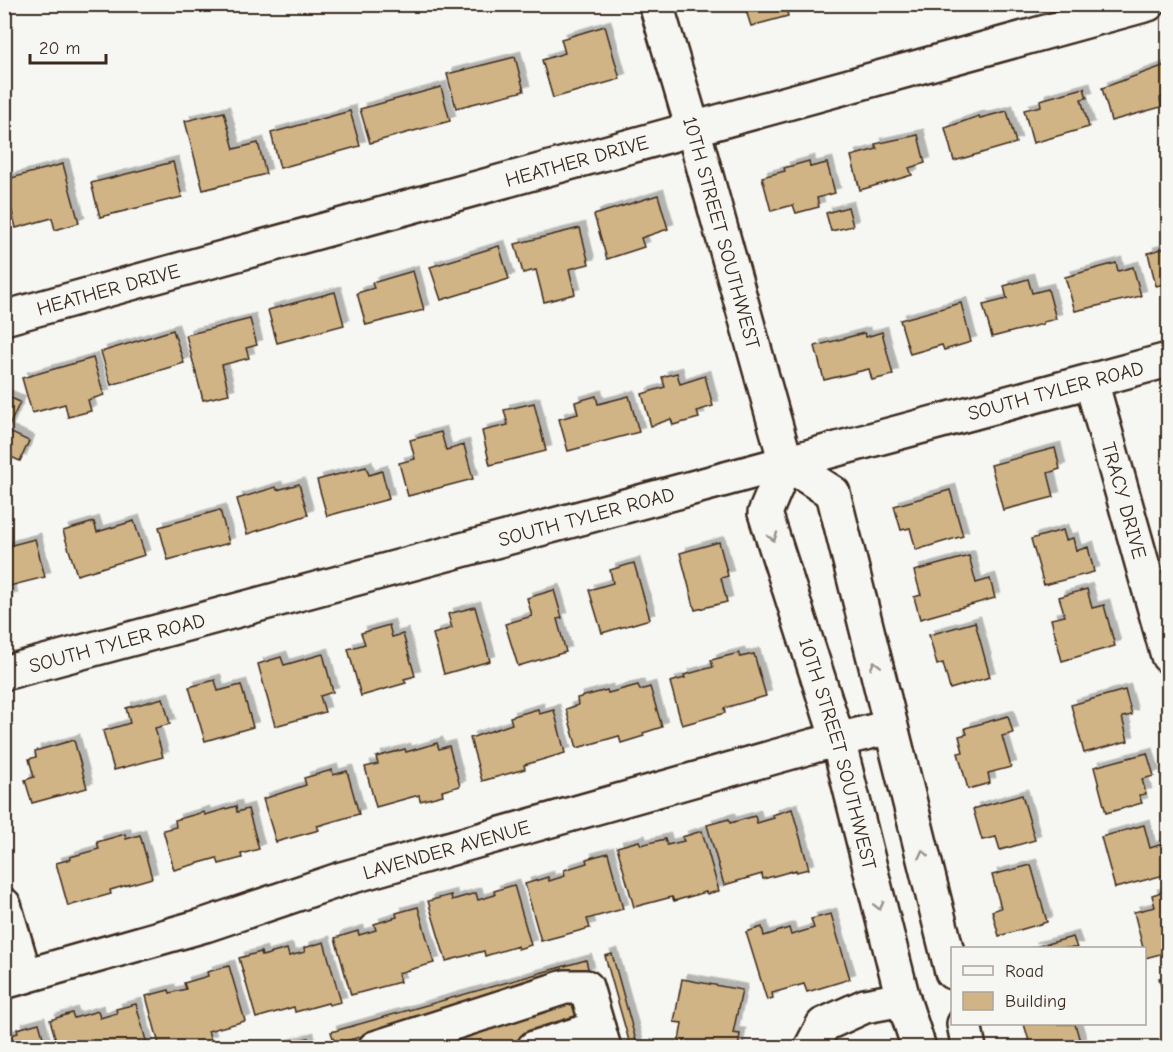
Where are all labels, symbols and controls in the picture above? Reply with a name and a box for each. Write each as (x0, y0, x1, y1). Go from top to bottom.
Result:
scale bar (30, 27, 106, 65)
text: 20 m (39, 38, 80, 59)
street label: 10TH STREET SOUTHWEST (678, 114, 765, 352)
street label: HEATHER DRIVE (503, 130, 651, 191)
street label: HEATHER DRIVE (34, 259, 182, 320)
street label: SOUTH TYLER ROAD (965, 356, 1146, 425)
street label: TRACY DRIVE (1097, 440, 1152, 561)
street label: SOUTH TYLER ROAD (496, 482, 677, 551)
one-way arrow (766, 531, 778, 542)
street label: SOUTH TYLER ROAD (26, 608, 208, 677)
street label: 10TH STREET SOUTHWEST (794, 635, 882, 873)
one-way arrow (870, 660, 883, 670)
street label: LAVENDER AVENUE (360, 815, 533, 884)
one-way arrow (917, 849, 930, 859)
one-way arrow (872, 901, 885, 911)
legend (951, 947, 1146, 1025)
text: Road (1005, 961, 1044, 982)
text: Building (1005, 991, 1067, 1012)

